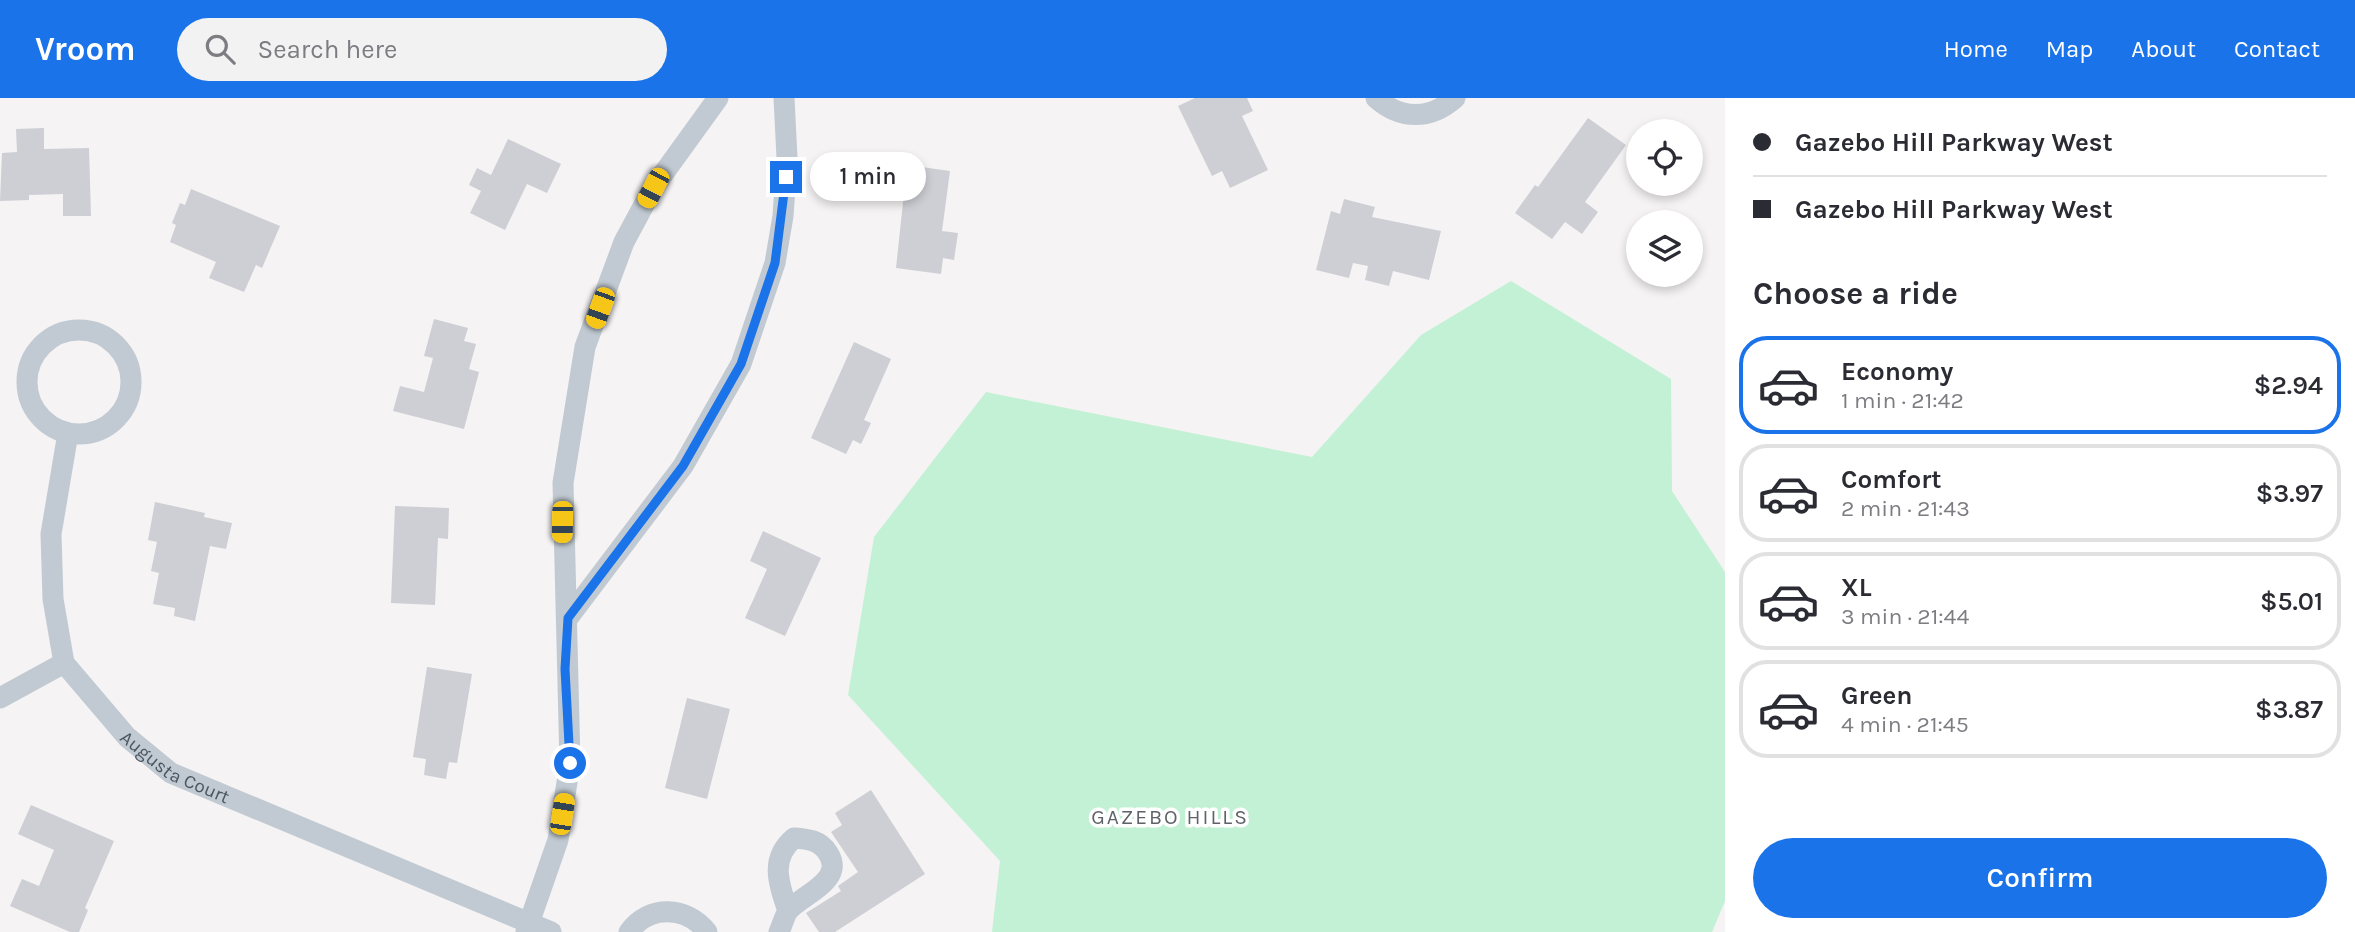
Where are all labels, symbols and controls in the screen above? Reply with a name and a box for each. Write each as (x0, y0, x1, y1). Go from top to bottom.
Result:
search box (177, 18, 667, 81)
text: Vroom (35, 30, 135, 68)
icon: search (201, 30, 239, 68)
text: Search here (257, 34, 397, 65)
text: Home (1944, 35, 2008, 63)
text: Map (2046, 35, 2093, 63)
text: About (2131, 35, 2196, 63)
text: Contact (2234, 35, 2320, 63)
map controls (1626, 119, 1703, 287)
button: locate (1626, 119, 1703, 196)
text: Gazebo Hill Parkway West (1795, 127, 2113, 158)
callout: 1 min (810, 153, 926, 202)
route end (770, 161, 802, 193)
text: 1 min (839, 163, 897, 190)
car (634, 165, 673, 211)
text: Gazebo Hill Parkway West (1795, 194, 2113, 225)
button: layers (1626, 210, 1703, 287)
text: Choose a ride (1753, 275, 1958, 312)
car (583, 285, 618, 331)
icon: car (1757, 354, 1820, 417)
text: Economy (1841, 356, 1953, 387)
text: $2.94 (2254, 370, 2323, 401)
text: 1 min · 21:42 (1841, 387, 1964, 414)
icon: car (1757, 462, 1820, 525)
text: Comfort (1841, 464, 1942, 495)
text: $3.97 (2256, 478, 2323, 509)
text: 2 min · 21:43 (1841, 495, 1970, 522)
car (552, 501, 573, 543)
icon: car (1757, 570, 1820, 633)
text: XL (1841, 572, 1872, 603)
text: $5.01 (2260, 586, 2323, 617)
text: 3 min · 21:44 (1841, 603, 1969, 630)
icon: car (1757, 678, 1820, 741)
text: Green (1841, 680, 1913, 711)
text: $3.87 (2255, 694, 2323, 725)
text: 4 min · 21:45 (1841, 711, 1969, 738)
street label: Augusta Court (116, 726, 233, 808)
route start (554, 747, 586, 779)
car (549, 792, 576, 836)
district label: GAZEBO HILLS (1091, 805, 1249, 829)
button: Confirm (1753, 838, 2327, 918)

